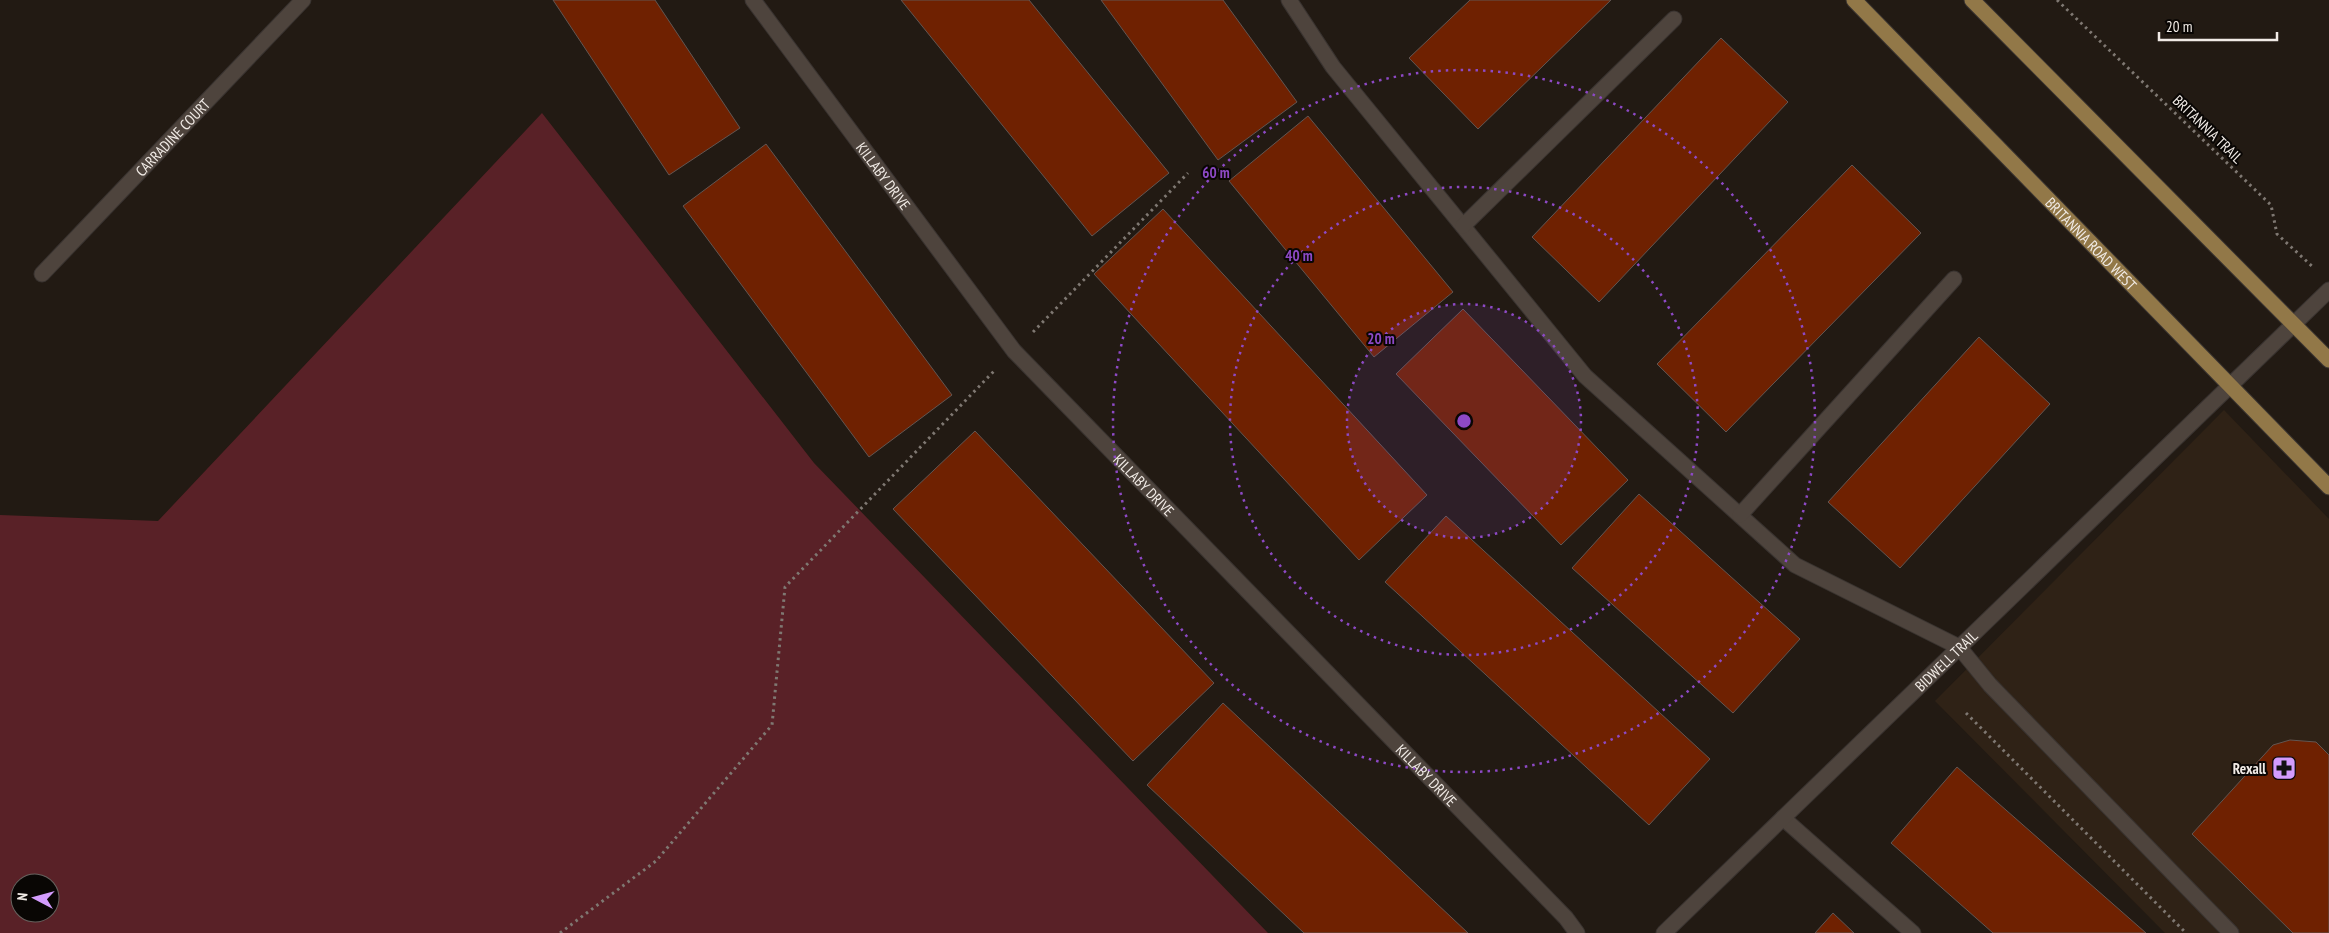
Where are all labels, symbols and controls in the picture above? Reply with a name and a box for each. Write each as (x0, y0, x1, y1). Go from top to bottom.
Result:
scale bar (2159, 10, 2276, 42)
text: 20 m (2166, 17, 2192, 36)
street label: BRITANNIA TRAIL (2169, 91, 2248, 168)
street label: CARRADINE COURT (131, 94, 214, 180)
street label: KILLABY DRIVE (852, 138, 915, 213)
text: 60 m (1202, 163, 1230, 182)
street label: BRITANNIA ROAD WEST (2042, 193, 2141, 294)
text: 40 m (1285, 246, 1313, 265)
text: 20 m (1367, 329, 1395, 348)
centre of rings (1455, 412, 1473, 430)
street label: KILLABY DRIVE (1110, 450, 1179, 520)
street label: BIDWELL TRAIL (1910, 625, 1982, 695)
street label: KILLABY DRIVE (1392, 740, 1461, 810)
pharmacy icon: Rexall (2271, 755, 2297, 781)
place label: Rexall (2233, 759, 2266, 778)
north arrow (10, 873, 60, 923)
text: N (13, 892, 31, 901)

